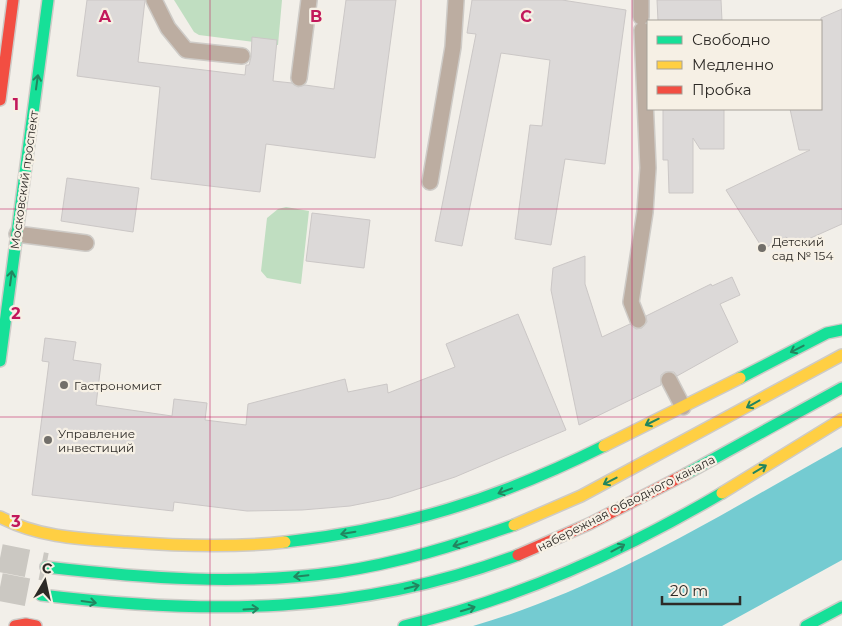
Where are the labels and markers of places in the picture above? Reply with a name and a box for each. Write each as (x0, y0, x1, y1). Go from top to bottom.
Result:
place label: Детский сад № 154 (772, 234, 833, 263)
marker: Детский сад № 154 (756, 242, 768, 254)
place label: Гастрономист (74, 378, 162, 393)
marker: Гастрономист (58, 379, 70, 391)
place label: Управление инвестиций (58, 426, 135, 455)
marker: Управление инвестиций (42, 434, 54, 446)

